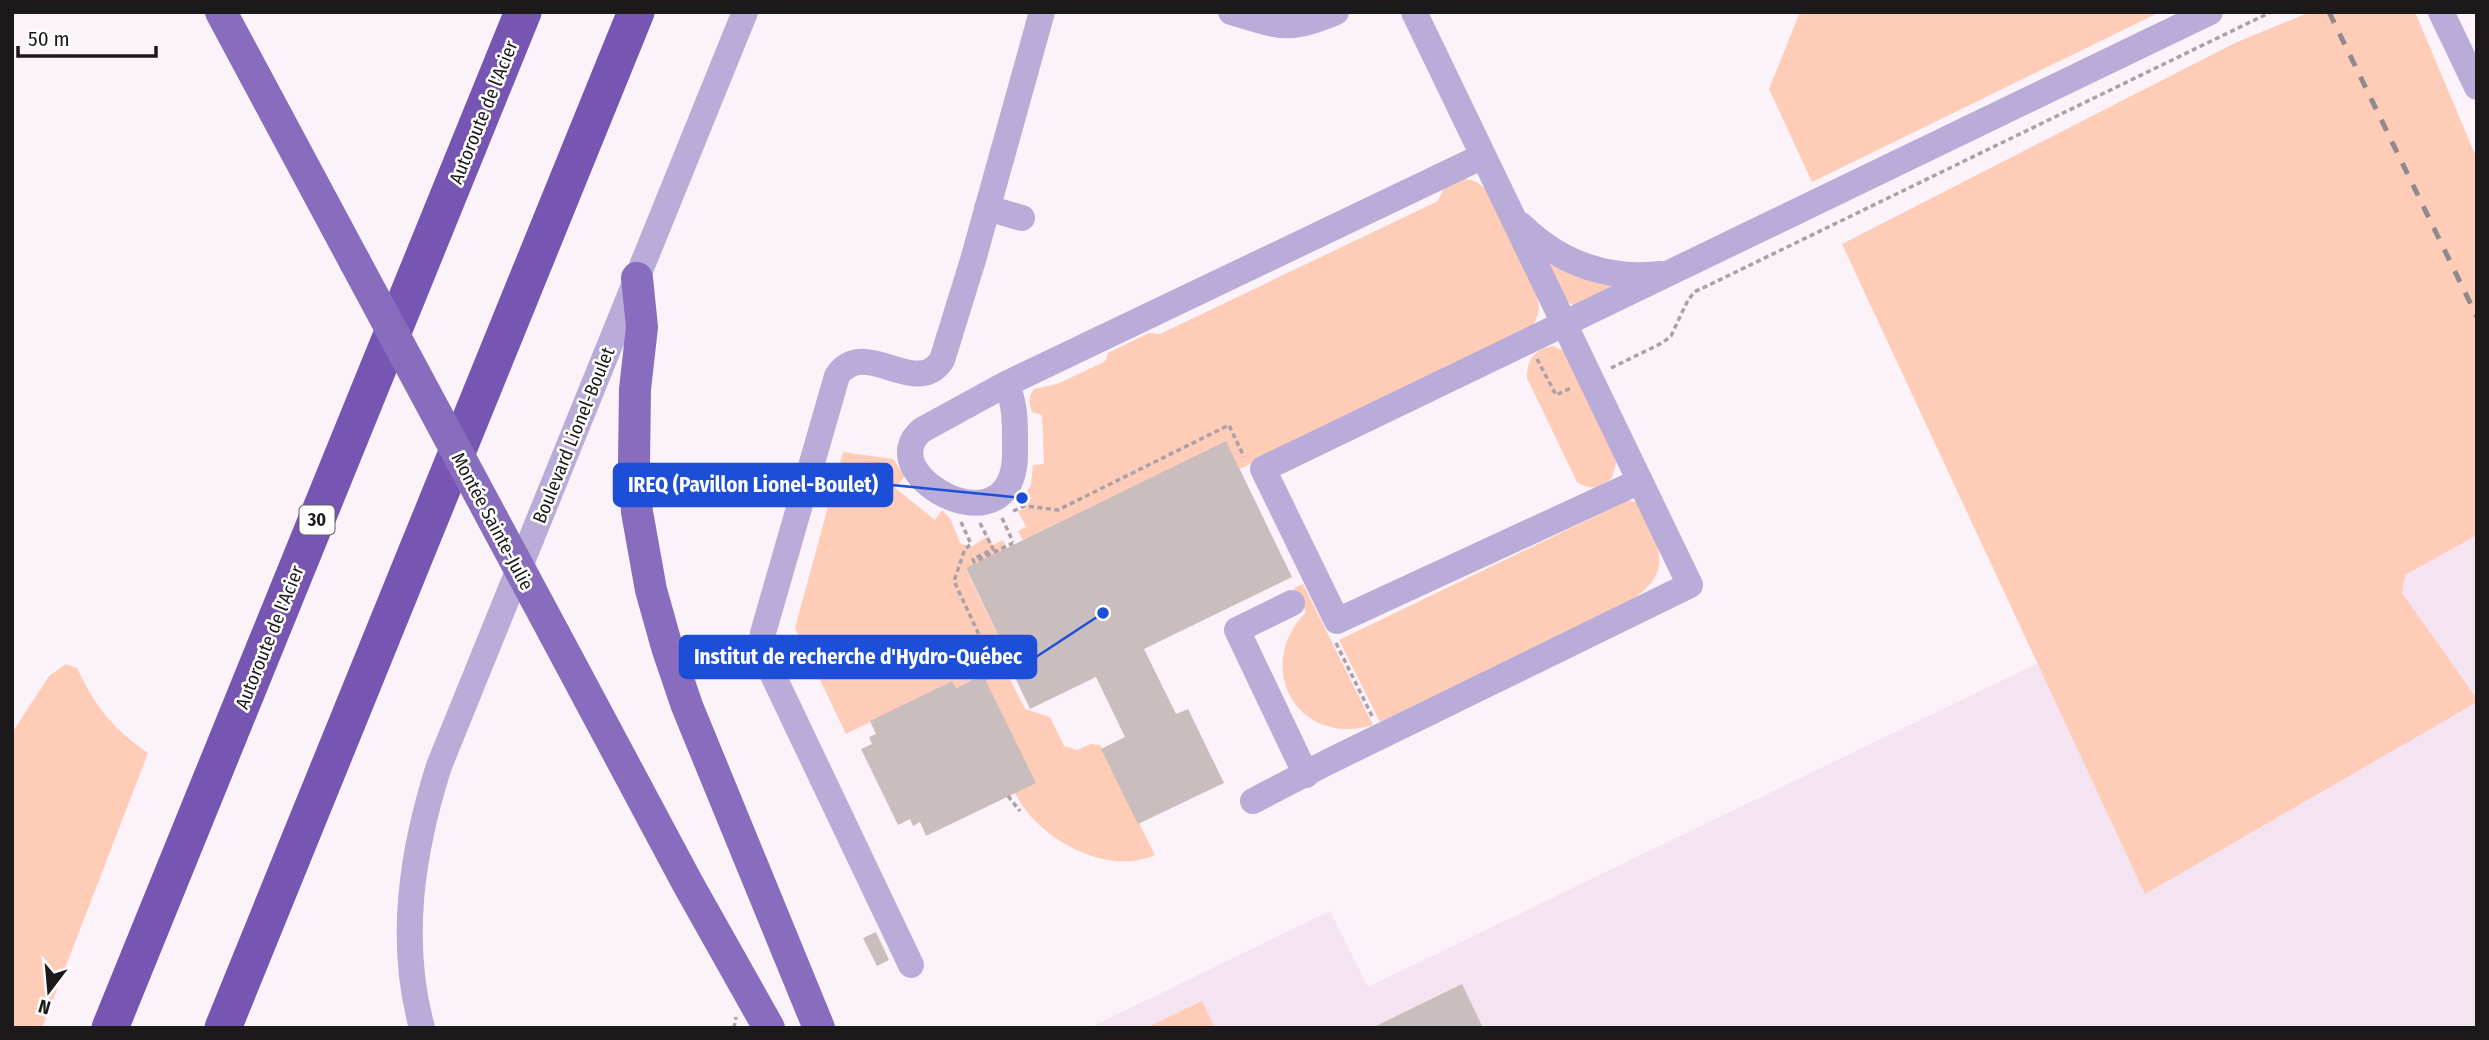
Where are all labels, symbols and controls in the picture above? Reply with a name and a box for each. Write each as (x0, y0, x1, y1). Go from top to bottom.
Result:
scale bar (18, 14, 156, 58)
text: 50 m (28, 26, 70, 52)
street label: Autoroute de l'Acier (444, 37, 523, 187)
street label: Boulevard Lionel-Boulet (528, 343, 620, 527)
street label: Montée Sainte-Julie (447, 448, 539, 594)
callout: IREQ (Pavillon Lionel-Boulet) (614, 464, 892, 506)
text: IREQ (Pavillon Lionel-Boulet) (628, 472, 878, 498)
road number: 30 (300, 506, 334, 534)
street label: Autoroute de l'Acier (230, 562, 309, 712)
callout: Institut de recherche d'Hydro-Québec (680, 636, 1036, 678)
text: Institut de recherche d'Hydro-Québec (694, 644, 1023, 670)
north arrow (14, 956, 84, 1026)
text: N (36, 994, 53, 1019)

